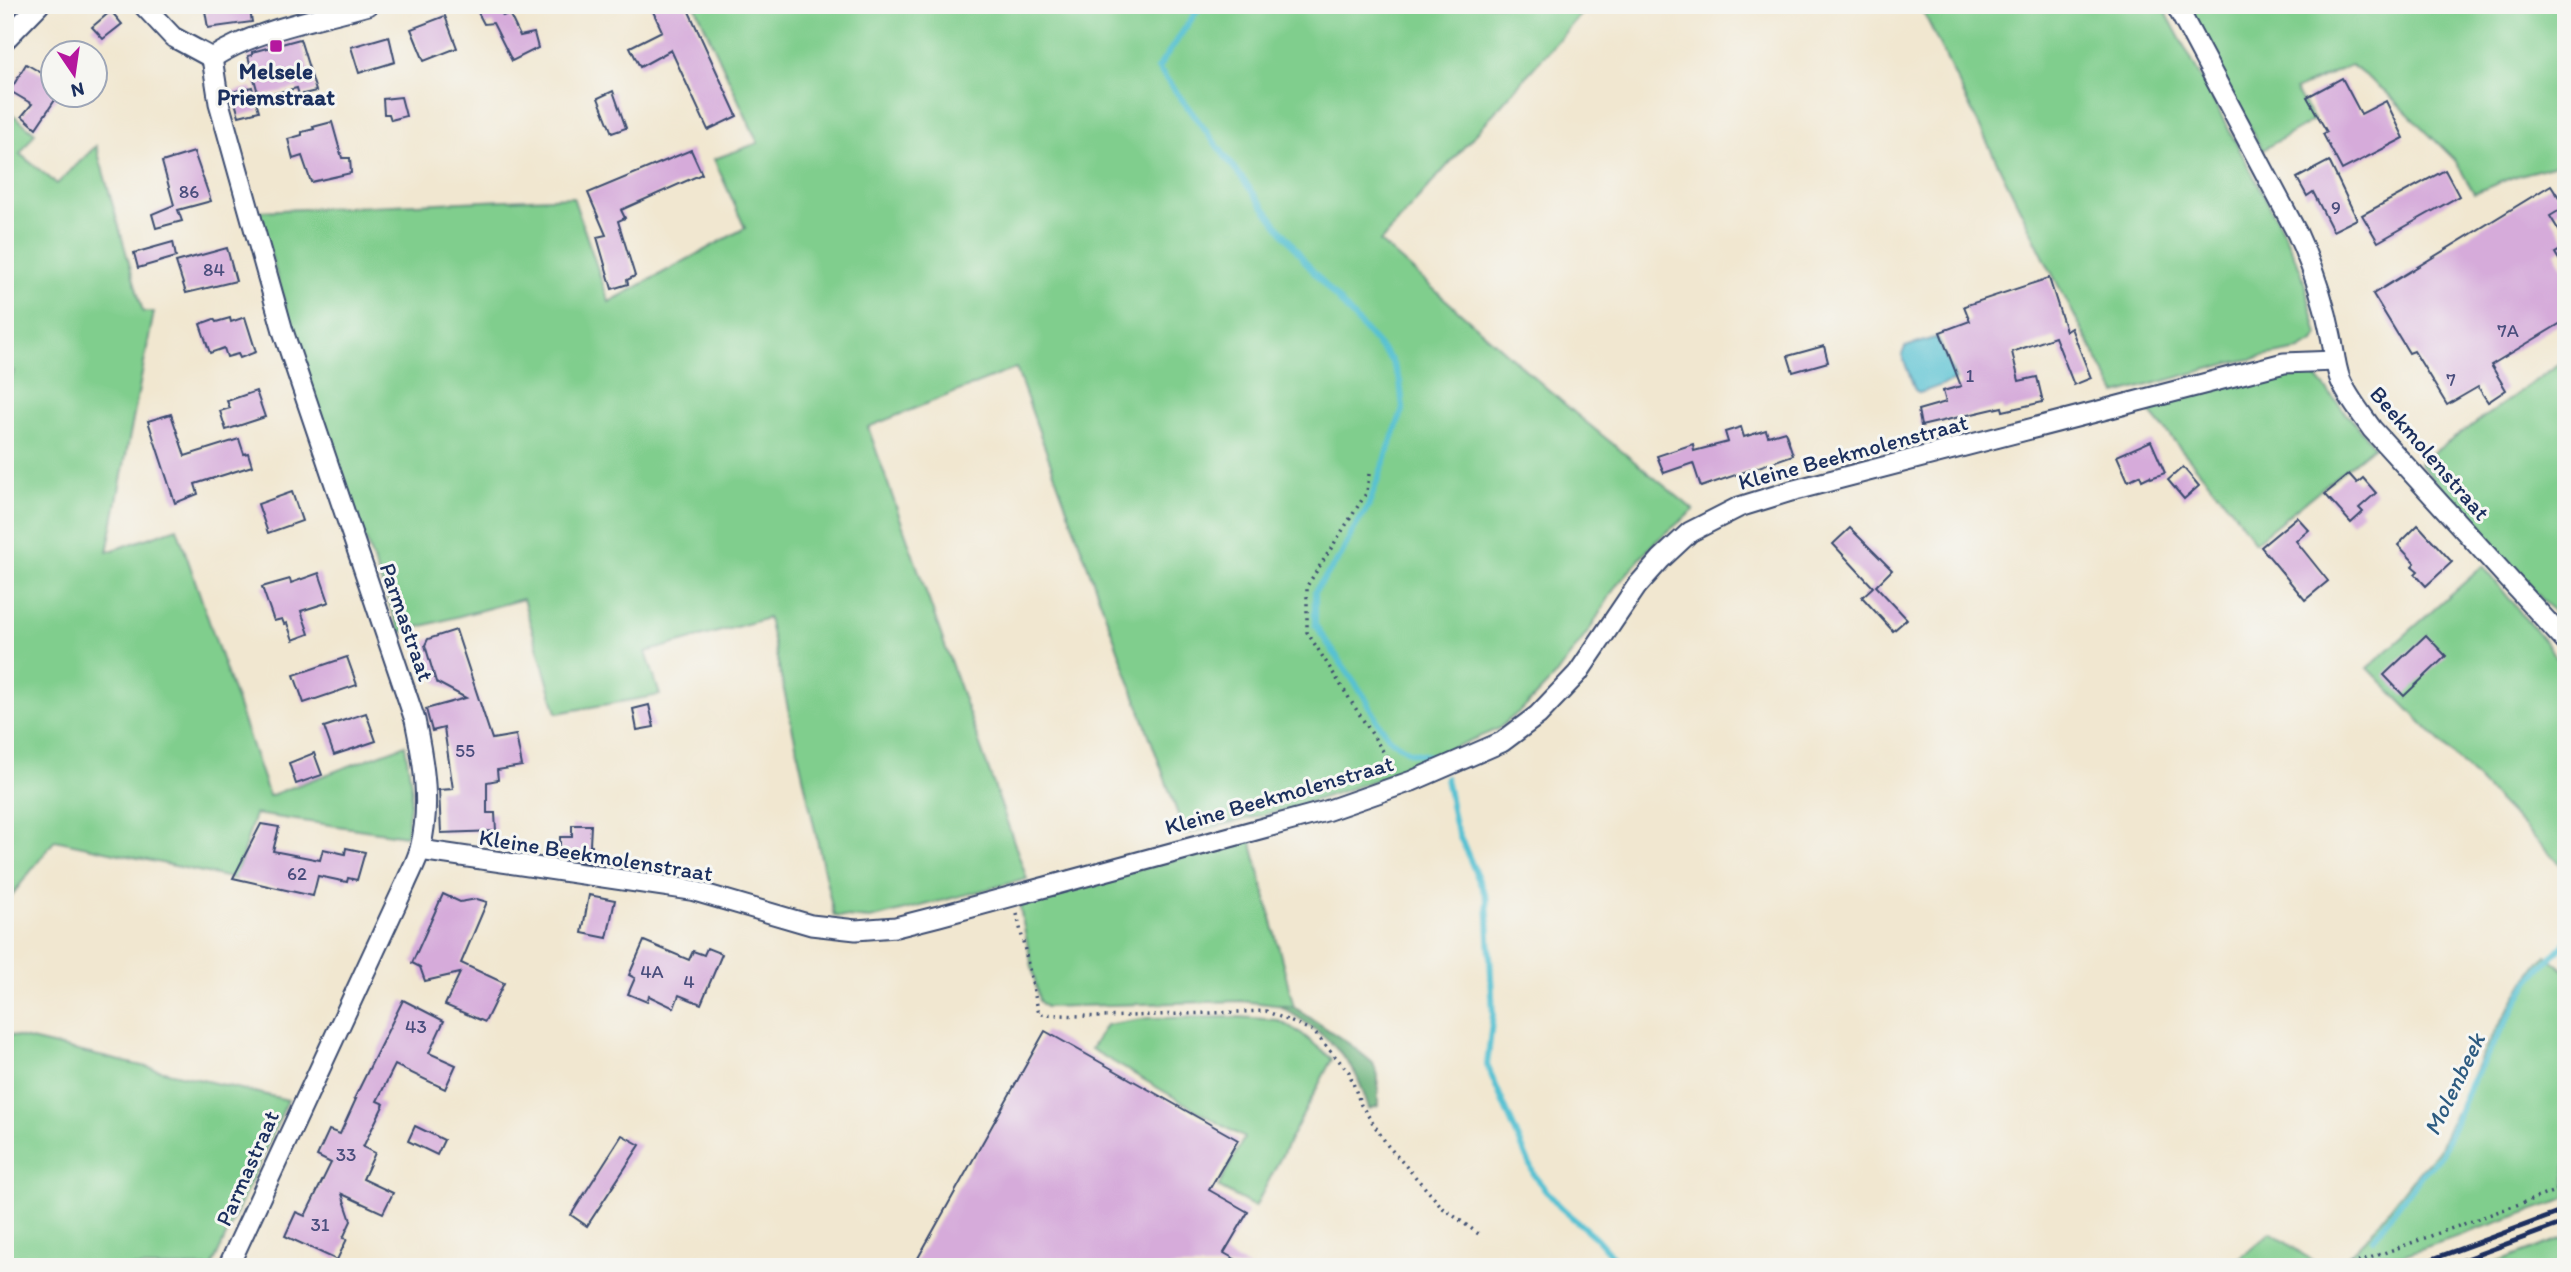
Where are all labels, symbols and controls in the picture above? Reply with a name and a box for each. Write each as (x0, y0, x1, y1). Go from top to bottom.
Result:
north arrow (38, 38, 108, 108)
marker: Melsele Priemstraat (268, 38, 284, 54)
place label: Melsele Priemstraat (217, 57, 335, 111)
text: N (69, 77, 87, 103)
house number: 86 (179, 180, 199, 203)
house number: 9 (2331, 196, 2341, 219)
house number: 84 (203, 258, 225, 281)
house number: 7A (2497, 319, 2519, 342)
house number: 1 (1966, 364, 1975, 387)
house number: 7 (2446, 368, 2456, 391)
street label: Beekmolenstraat (2364, 380, 2496, 526)
street label: Kleine Beekmolenstraat (1735, 408, 1971, 496)
street label: Parmastraat (374, 559, 440, 685)
house number: 55 (455, 739, 475, 762)
street label: Kleine Beekmolenstraat (1161, 749, 1397, 841)
street label: Kleine Beekmolenstraat (477, 823, 715, 887)
house number: 62 (287, 862, 307, 885)
house number: 4A (640, 960, 664, 983)
house number: 4 (683, 970, 695, 993)
house number: 43 (405, 1015, 427, 1038)
water label: Molenbeek (2417, 1027, 2492, 1140)
street label: Parmastraat (209, 1106, 285, 1230)
house number: 33 (336, 1143, 356, 1166)
house number: 31 (310, 1213, 330, 1236)

